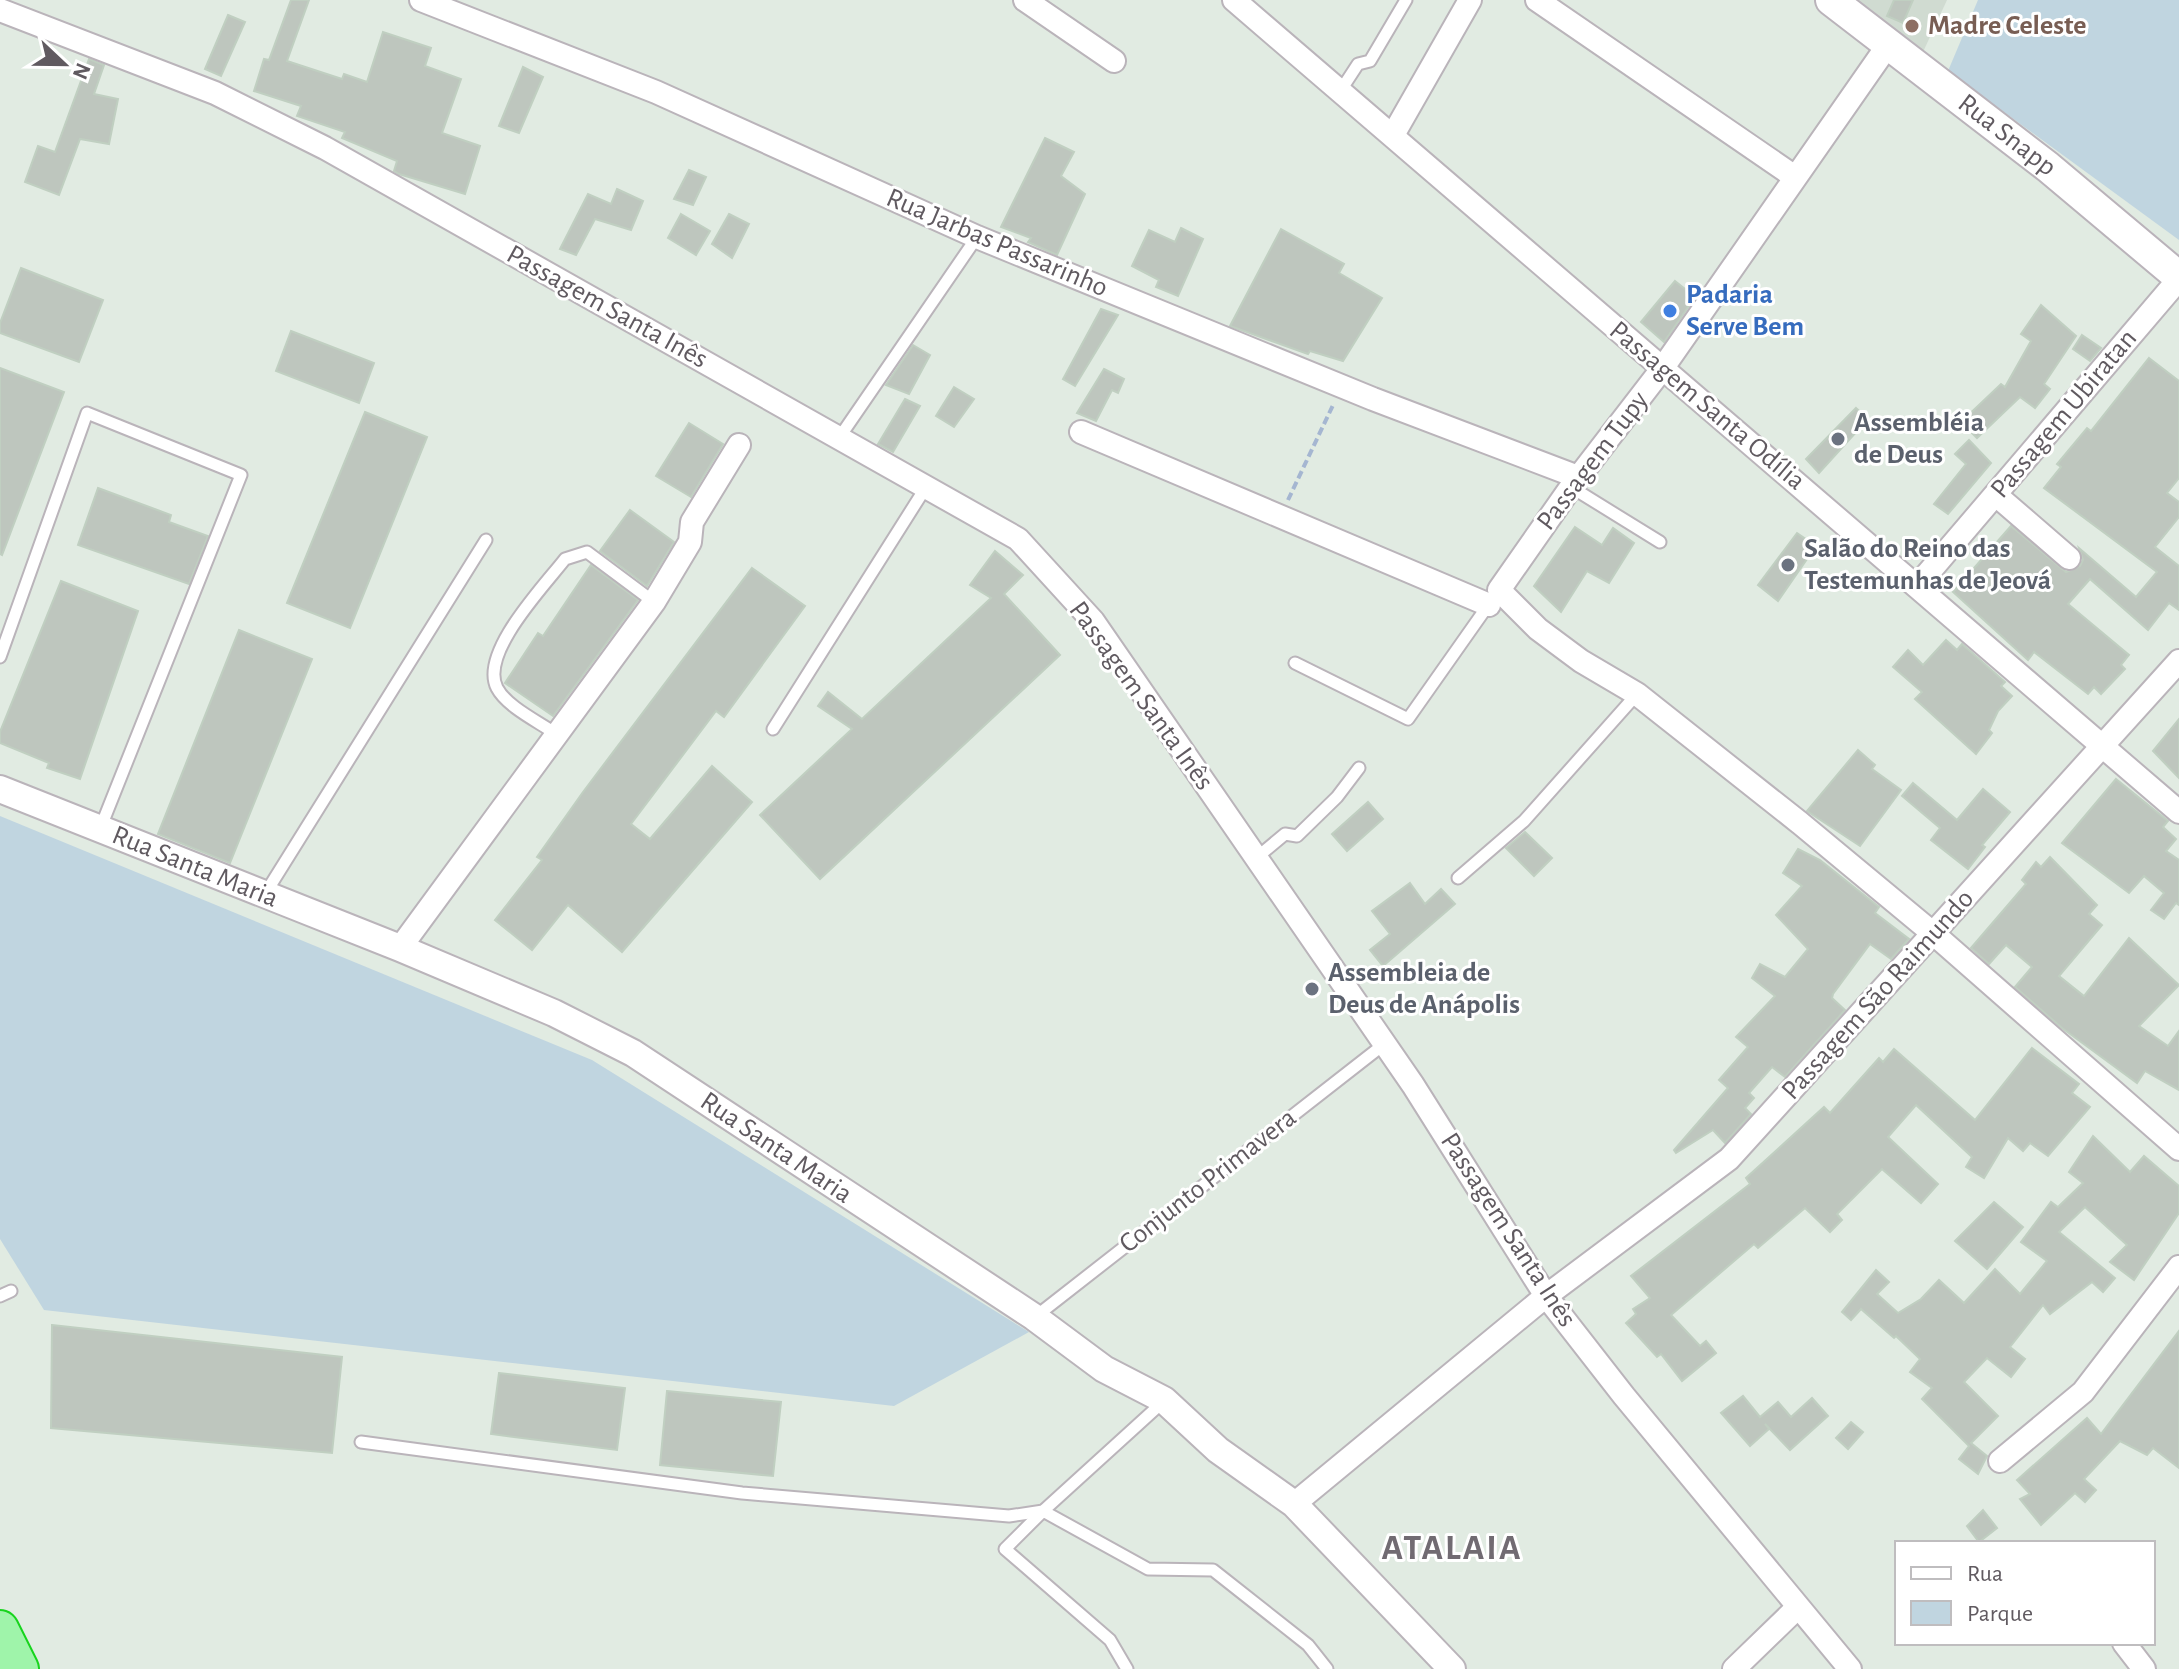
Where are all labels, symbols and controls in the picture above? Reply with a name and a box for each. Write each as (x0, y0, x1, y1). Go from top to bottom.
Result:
place label: Madre Celeste (1928, 12, 2086, 40)
marker: Madre Celeste (1903, 17, 1921, 35)
north arrow (24, 24, 104, 104)
text: N (69, 60, 95, 82)
street label: Rua Snapp (1953, 89, 2061, 182)
street label: Rua Jarbas Passarinho (882, 184, 1112, 302)
street label: Passagem Santa Inês (502, 240, 712, 374)
place label: Padaria Serve Bem (1686, 281, 1804, 341)
marker: Padaria Serve Bem (1661, 302, 1679, 320)
street label: Passagem Santa Odília (1604, 316, 1810, 496)
street label: Passagem Ubiratan (1986, 324, 2142, 504)
street label: Passagem Tupy (1532, 386, 1654, 536)
place label: Assembléia de Deus (1854, 409, 1984, 469)
marker: Assembléia de Deus (1829, 430, 1847, 448)
place label: Salão do Reino das Testemunhas de Jeová (1804, 535, 2051, 595)
marker: Salão do Reino das Testemunhas de Jeová (1779, 556, 1797, 574)
street label: Passagem Santa Inês (1063, 597, 1219, 795)
street label: Rua Santa Maria (108, 821, 282, 913)
street label: Passagem São Raimundo (1777, 885, 1979, 1105)
place label: Assembleia de Deus de Anápolis (1328, 959, 1520, 1019)
marker: Assembleia de Deus de Anápolis (1303, 980, 1321, 998)
street label: Rua Santa Maria (695, 1087, 857, 1209)
street label: Conjunto Primavera (1114, 1104, 1302, 1258)
street label: Passagem Santa Inês (1435, 1128, 1581, 1332)
district label: ATALAIA (1381, 1530, 1523, 1566)
legend (1895, 1541, 2155, 1645)
text: Rua (1967, 1562, 2003, 1586)
text: Parque (1967, 1602, 2033, 1626)

